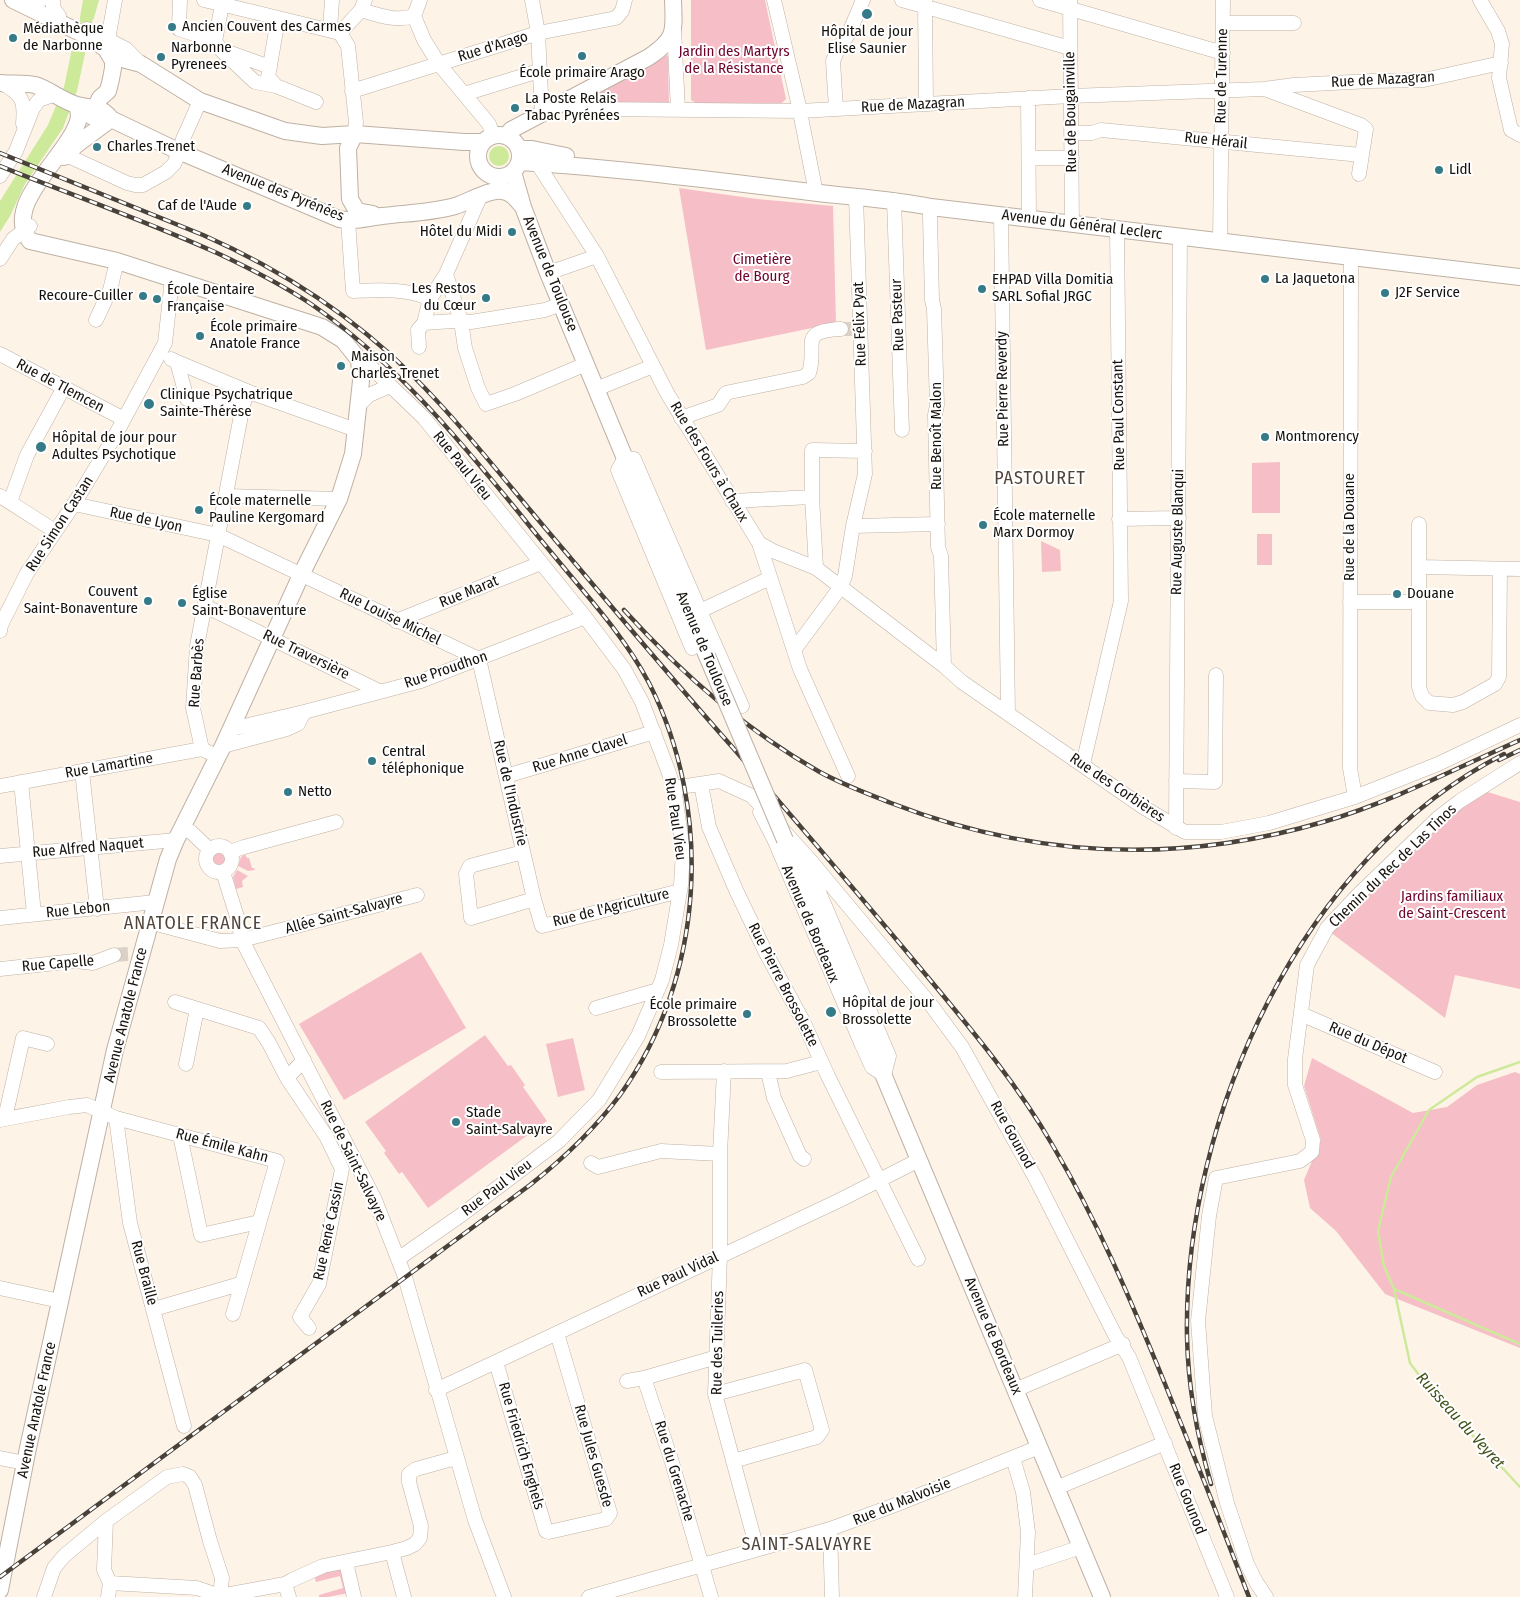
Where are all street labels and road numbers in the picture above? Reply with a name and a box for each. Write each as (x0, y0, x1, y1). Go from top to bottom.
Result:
street label: Rue d'Arago (456, 28, 530, 66)
street label: Rue de Turenne (1212, 28, 1232, 124)
street label: Rue de Bougainville (1061, 51, 1081, 173)
street label: Rue de Mazagran (1331, 68, 1435, 92)
street label: Rue de Mazagran (861, 93, 965, 117)
street label: Rue Hérail (1184, 129, 1248, 153)
street label: Avenue des Pyrénées (219, 160, 347, 226)
street label: Avenue du Général Leclerc (1001, 206, 1163, 244)
street label: Avenue de Toulouse (519, 214, 581, 334)
street label: Rue Pasteur (888, 278, 908, 352)
street label: Rue Félix Pyat (850, 281, 870, 367)
street label: Rue Pierre Reverdy (993, 331, 1013, 447)
street label: Rue de Tlemcen (13, 355, 107, 417)
street label: Rue Paul Constant (1109, 359, 1129, 471)
street label: Rue Benoît Malon (928, 382, 946, 490)
street label: Rue des Fours à Chaux (666, 399, 752, 525)
street label: Rue Paul Vieu (429, 428, 495, 504)
street label: Rue Auguste Blanqui (1168, 469, 1188, 595)
street label: Rue Simon Castan (22, 473, 98, 575)
street label: Rue de la Douane (1341, 473, 1359, 581)
street label: Rue de Lyon (108, 504, 184, 536)
street label: Rue Marat (437, 572, 501, 612)
street label: Rue Louise Michel (337, 585, 443, 649)
street label: Avenue de Toulouse (672, 589, 736, 709)
street label: Rue Traversière (260, 626, 352, 684)
street label: Rue Barbès (186, 638, 208, 708)
street label: Rue Proudhon (402, 647, 490, 693)
street label: Rue Anne Clavel (530, 731, 630, 777)
street label: Rue de l'Industrie (489, 738, 531, 848)
street label: Rue Lamartine (64, 749, 154, 783)
street label: Rue des Corbières (1066, 750, 1168, 826)
street label: Rue Paul Vieu (660, 776, 690, 862)
street label: Chemin du Rec de Las Tinos (1326, 801, 1460, 931)
street label: Rue Alfred Naquet (32, 834, 144, 862)
street label: Avenue de Bordeaux (777, 863, 843, 985)
street label: Rue de l'Agriculture (551, 885, 671, 931)
street label: Allée Saint-Salvayre (283, 890, 405, 938)
street label: Rue Lebon (45, 898, 111, 922)
street label: Rue Pierre Brossolette (744, 920, 822, 1050)
street label: Avenue Anatole France (100, 946, 152, 1084)
street label: Rue Capelle (21, 952, 95, 976)
street label: Rue du Dépot (1326, 1018, 1410, 1068)
street label: Rue de Saint-Salvayre (316, 1097, 390, 1225)
street label: Rue Gounod (986, 1098, 1038, 1172)
street label: Rue Émile Kahn (174, 1125, 270, 1167)
street label: Rue Paul Vieu (458, 1156, 536, 1220)
street label: Rue René Cassin (310, 1180, 348, 1282)
street label: Rue Braille (127, 1239, 161, 1307)
street label: Rue Paul Vidal (635, 1248, 721, 1302)
street label: Avenue de Bordeaux (960, 1275, 1026, 1397)
street label: Rue des Tuileries (708, 1291, 728, 1395)
street label: Avenue Anatole France (14, 1340, 60, 1480)
street label: Rue Friedrich Enghels (494, 1380, 548, 1512)
street label: Rue Jules Guesde (570, 1403, 616, 1509)
street label: Rue du Grenache (650, 1419, 698, 1523)
street label: Rue Gounod (1165, 1461, 1209, 1537)
street label: Rue du Malvoisie (850, 1474, 954, 1530)

